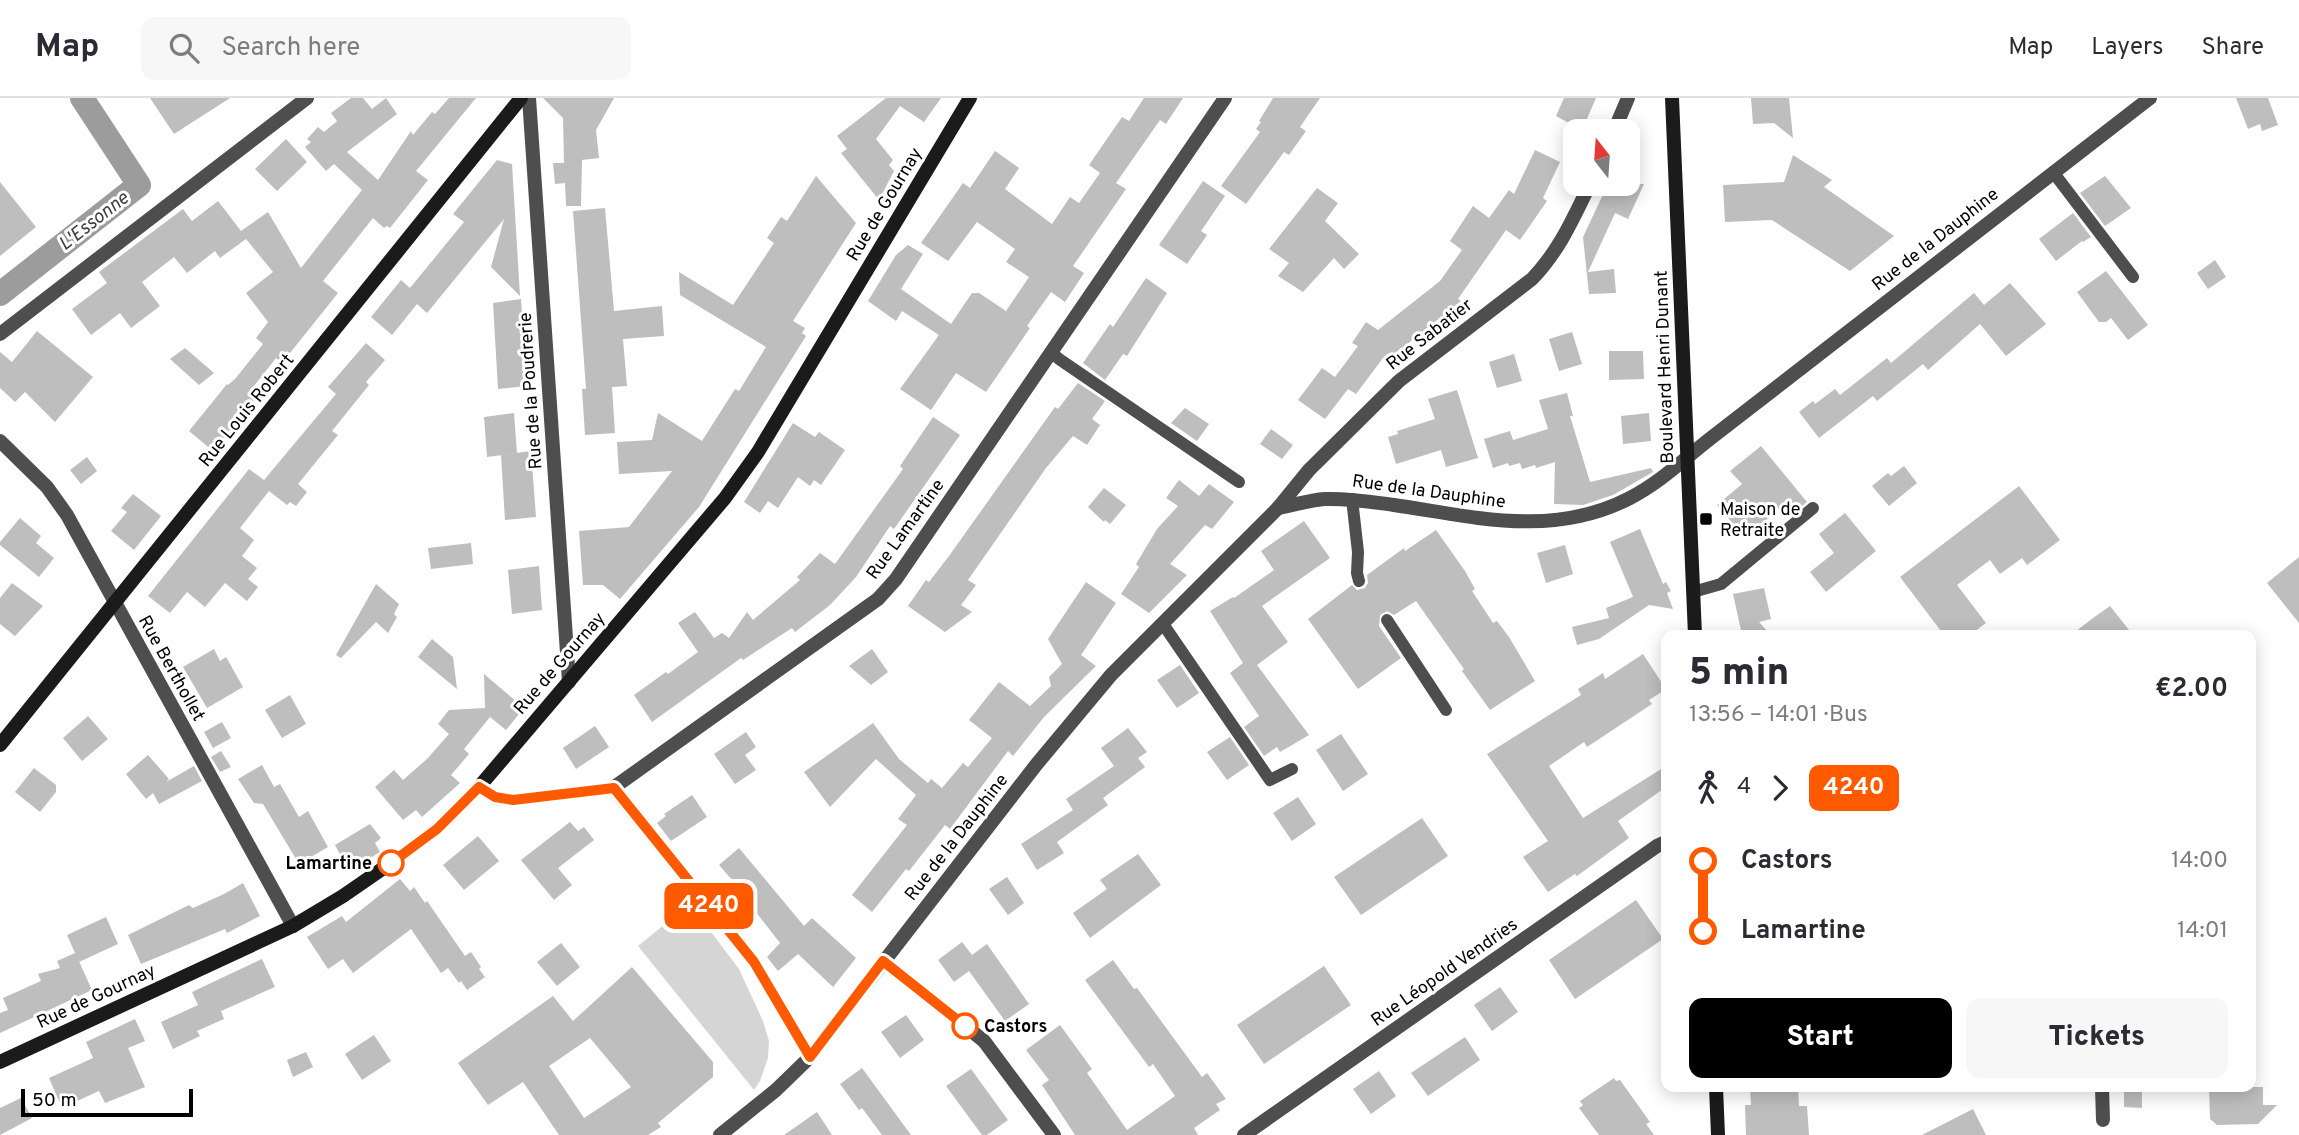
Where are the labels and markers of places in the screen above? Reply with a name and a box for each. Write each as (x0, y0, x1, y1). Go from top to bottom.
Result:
place label: Maison de Retraite (1720, 499, 1800, 543)
marker: Maison de Retraite (1698, 511, 1714, 527)
marker: Lamartine (378, 850, 404, 876)
place label: Lamartine (286, 853, 372, 876)
marker: Castors (952, 1013, 978, 1039)
place label: Castors (984, 1016, 1047, 1039)

